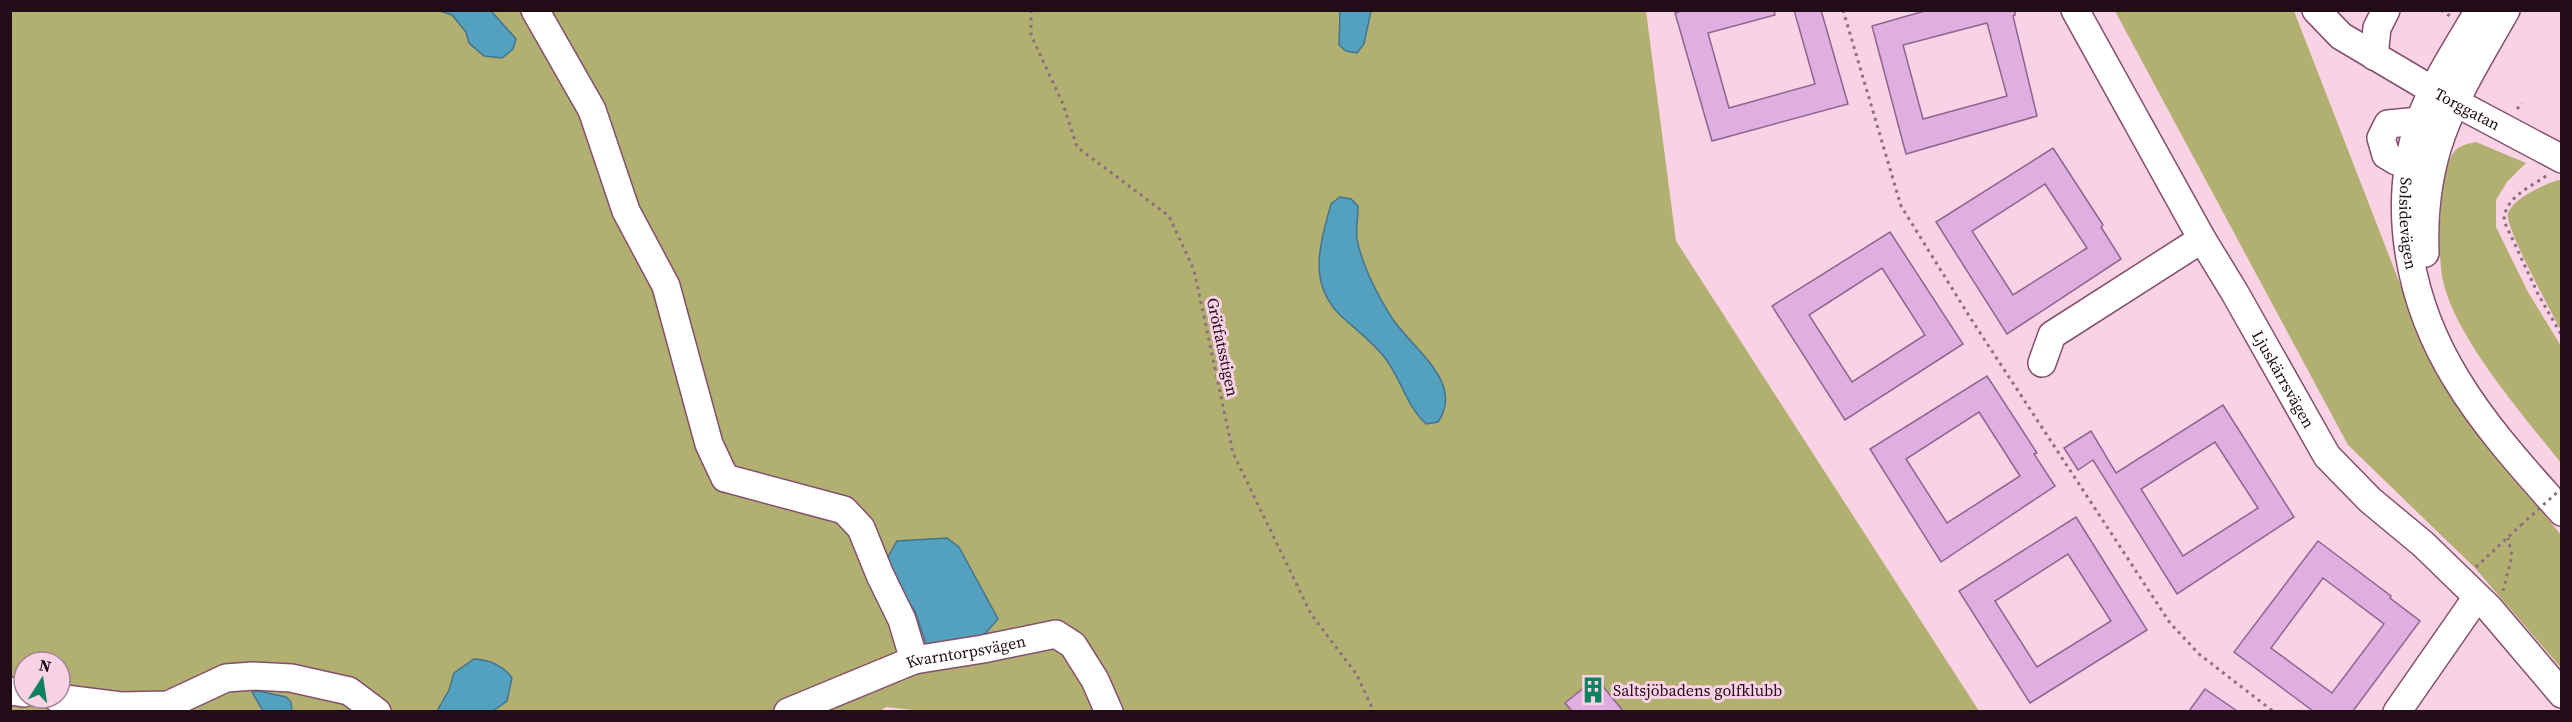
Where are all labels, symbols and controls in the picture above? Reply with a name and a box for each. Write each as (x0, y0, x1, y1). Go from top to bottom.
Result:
street label: Torggatan (2431, 82, 2504, 135)
street label: Solsidevägen (2394, 176, 2423, 271)
street label: Grötfatsstigen (1202, 296, 1244, 399)
street label: Ljuskärrsvägen (2247, 326, 2320, 432)
street label: Kvarntorpsvägen (903, 629, 1028, 673)
north arrow (12, 650, 72, 710)
text: N (37, 653, 53, 677)
building icon: Saltsjöbadens golfklubb (1578, 675, 1608, 705)
place label: Saltsjöbadens golfklubb (1613, 679, 1782, 701)

